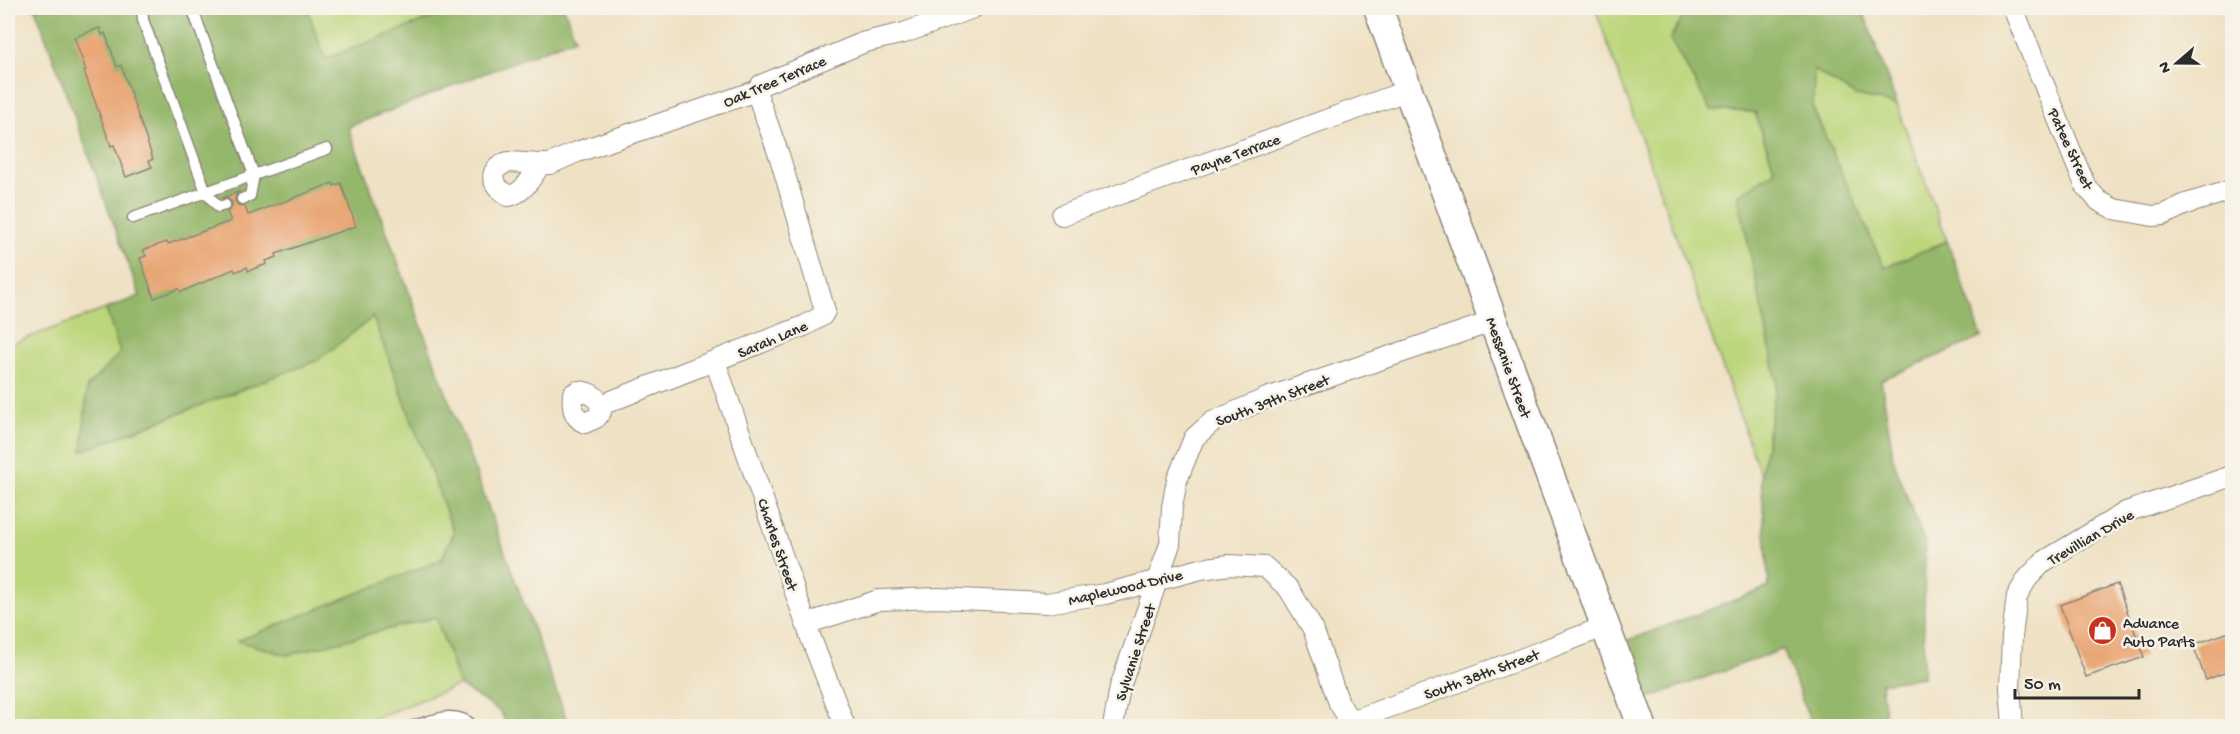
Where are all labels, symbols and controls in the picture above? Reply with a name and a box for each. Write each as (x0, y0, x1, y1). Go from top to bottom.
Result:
north arrow (2147, 33, 2207, 93)
street label: Oak Tree Terrace (721, 53, 830, 113)
text: N (2155, 58, 2177, 75)
street label: Patee Street (2041, 105, 2096, 194)
street label: Payne Terrace (1188, 131, 1284, 182)
street label: Messanie Street (1480, 315, 1534, 423)
street label: Sarah Lane (736, 318, 812, 364)
street label: South 39th Street (1214, 371, 1334, 433)
street label: Charles Street (751, 497, 801, 595)
street label: Trevillian Drive (2044, 506, 2139, 572)
street label: Maplewood Drive (1067, 567, 1185, 612)
street label: Sylvanie Street (1113, 601, 1162, 704)
shop icon: Advance Auto Parts (2086, 615, 2118, 647)
place label: Advance Auto Parts (2123, 616, 2195, 653)
street label: South 38th Street (1422, 646, 1544, 706)
scale bar (2015, 662, 2140, 700)
text: 50 m (2024, 675, 2061, 696)

